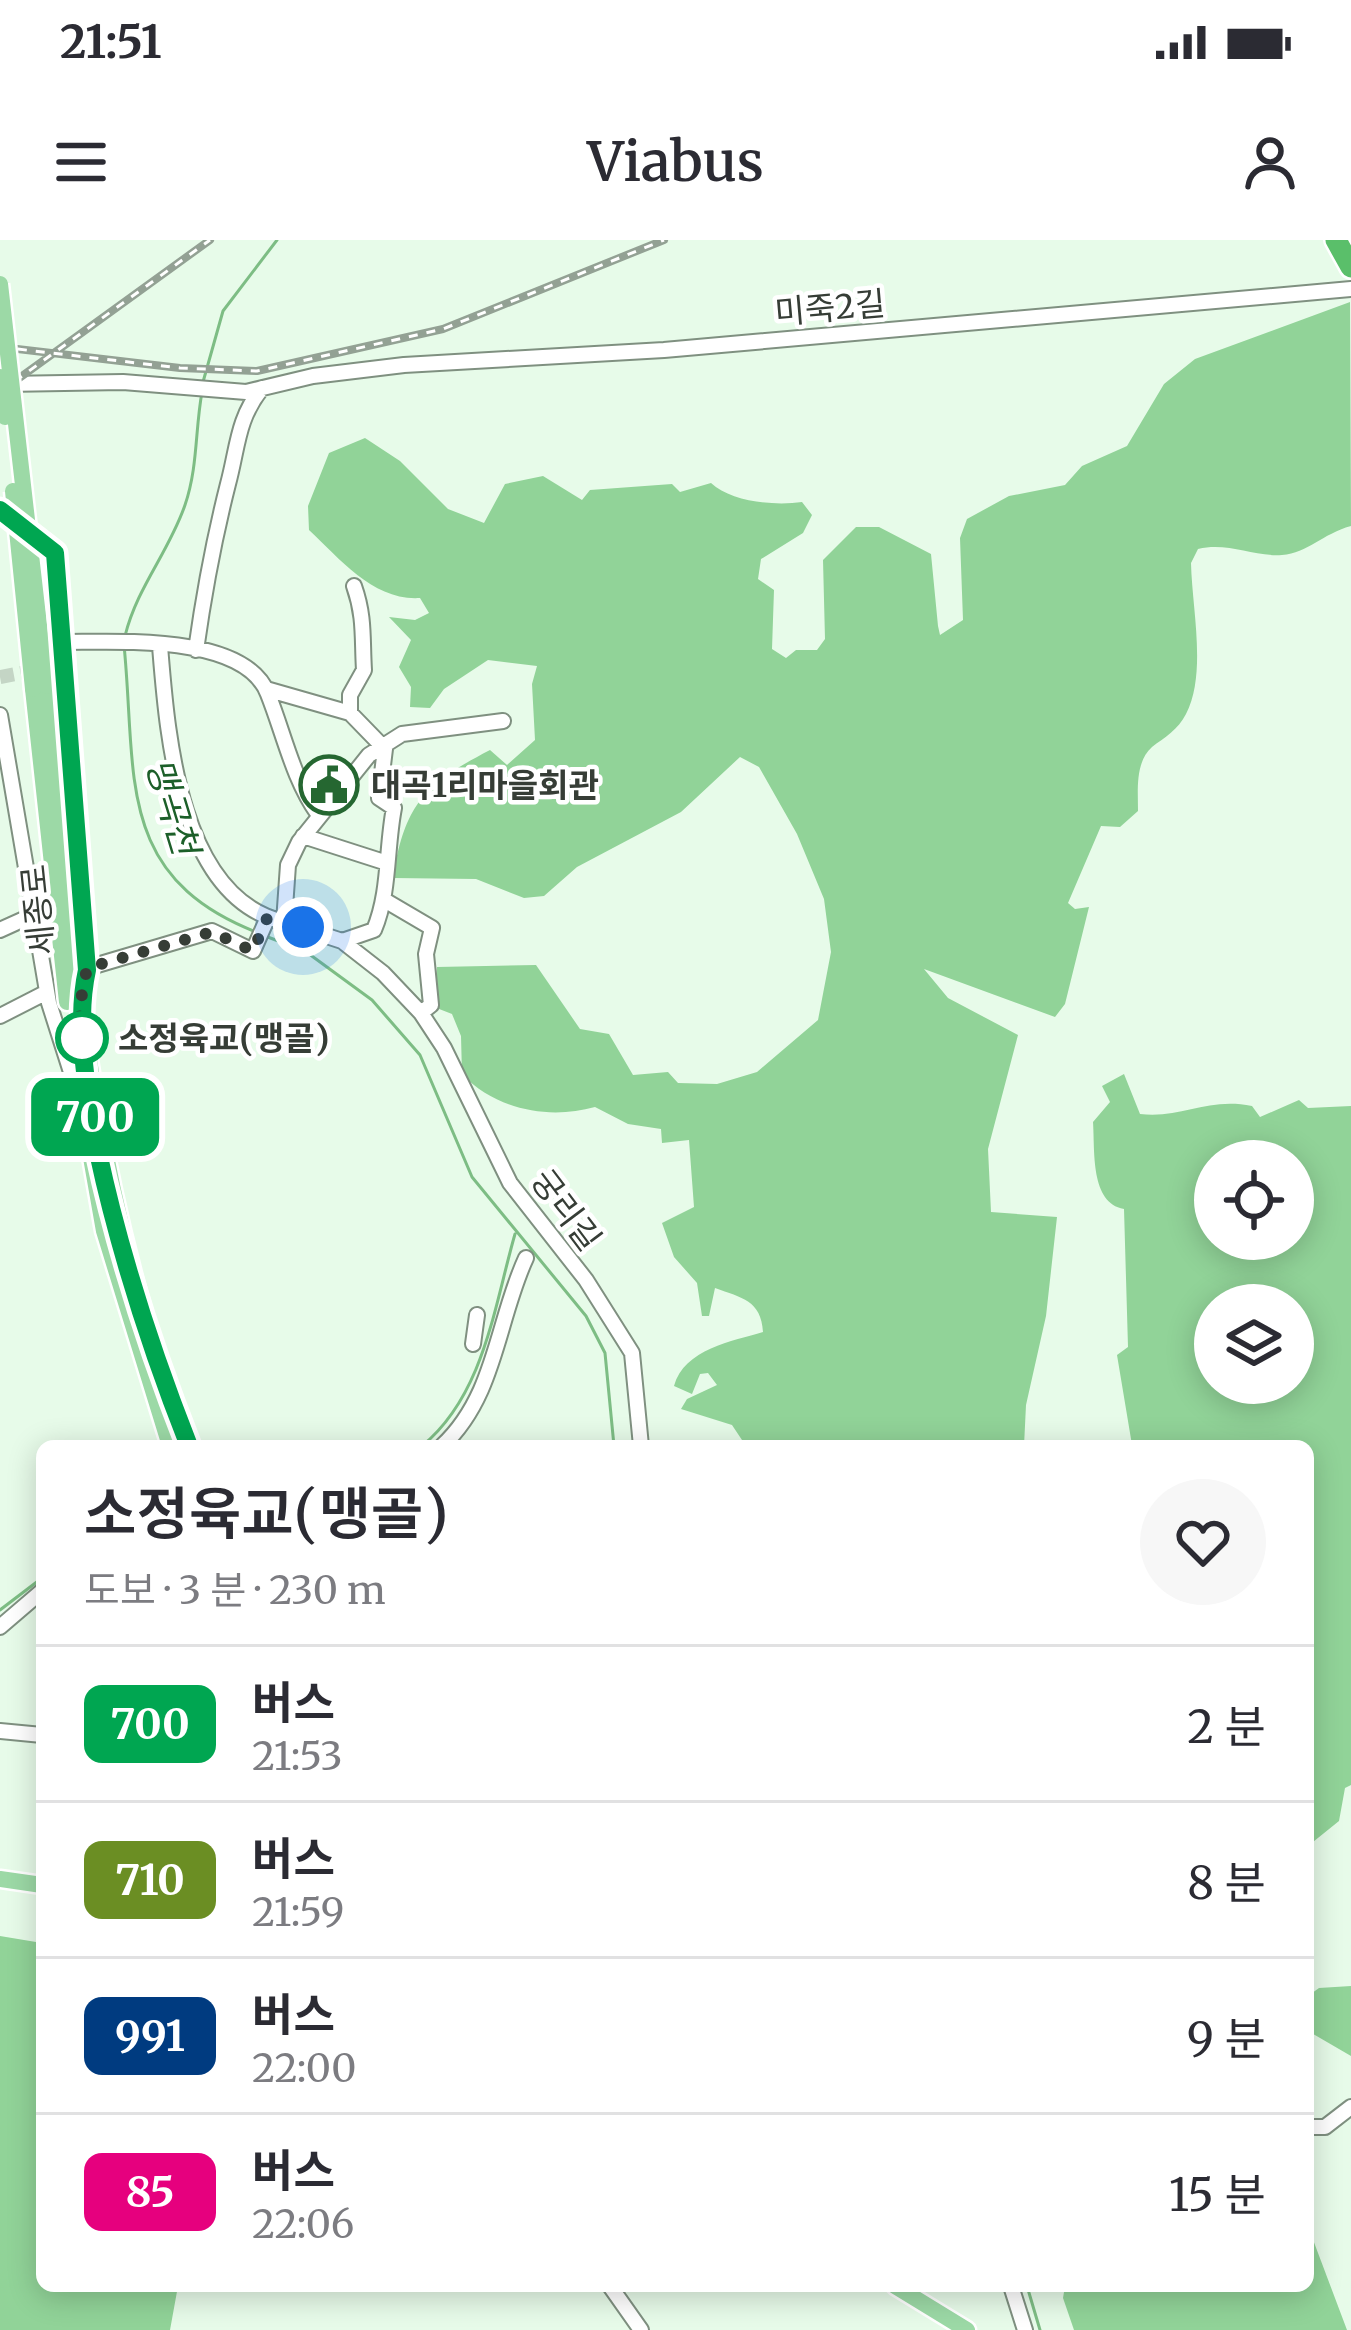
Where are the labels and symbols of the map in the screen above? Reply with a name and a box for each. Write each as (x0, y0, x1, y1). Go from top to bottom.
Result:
street label: 미죽2길 (773, 283, 887, 333)
water label: 맹곡천 (136, 752, 209, 864)
public building icon: 대곡1리마을회관 (298, 754, 360, 816)
place label: 대곡1리마을회관 (371, 765, 599, 806)
street label: 세종로 (13, 863, 63, 957)
your location (273, 897, 333, 957)
marker: 소정육교(맹골) (57, 1013, 107, 1063)
place label: 소정육교(맹골) (118, 1018, 329, 1059)
line badge: 700 (26, 1078, 164, 1156)
street label: 궁리길 (522, 1161, 610, 1259)

